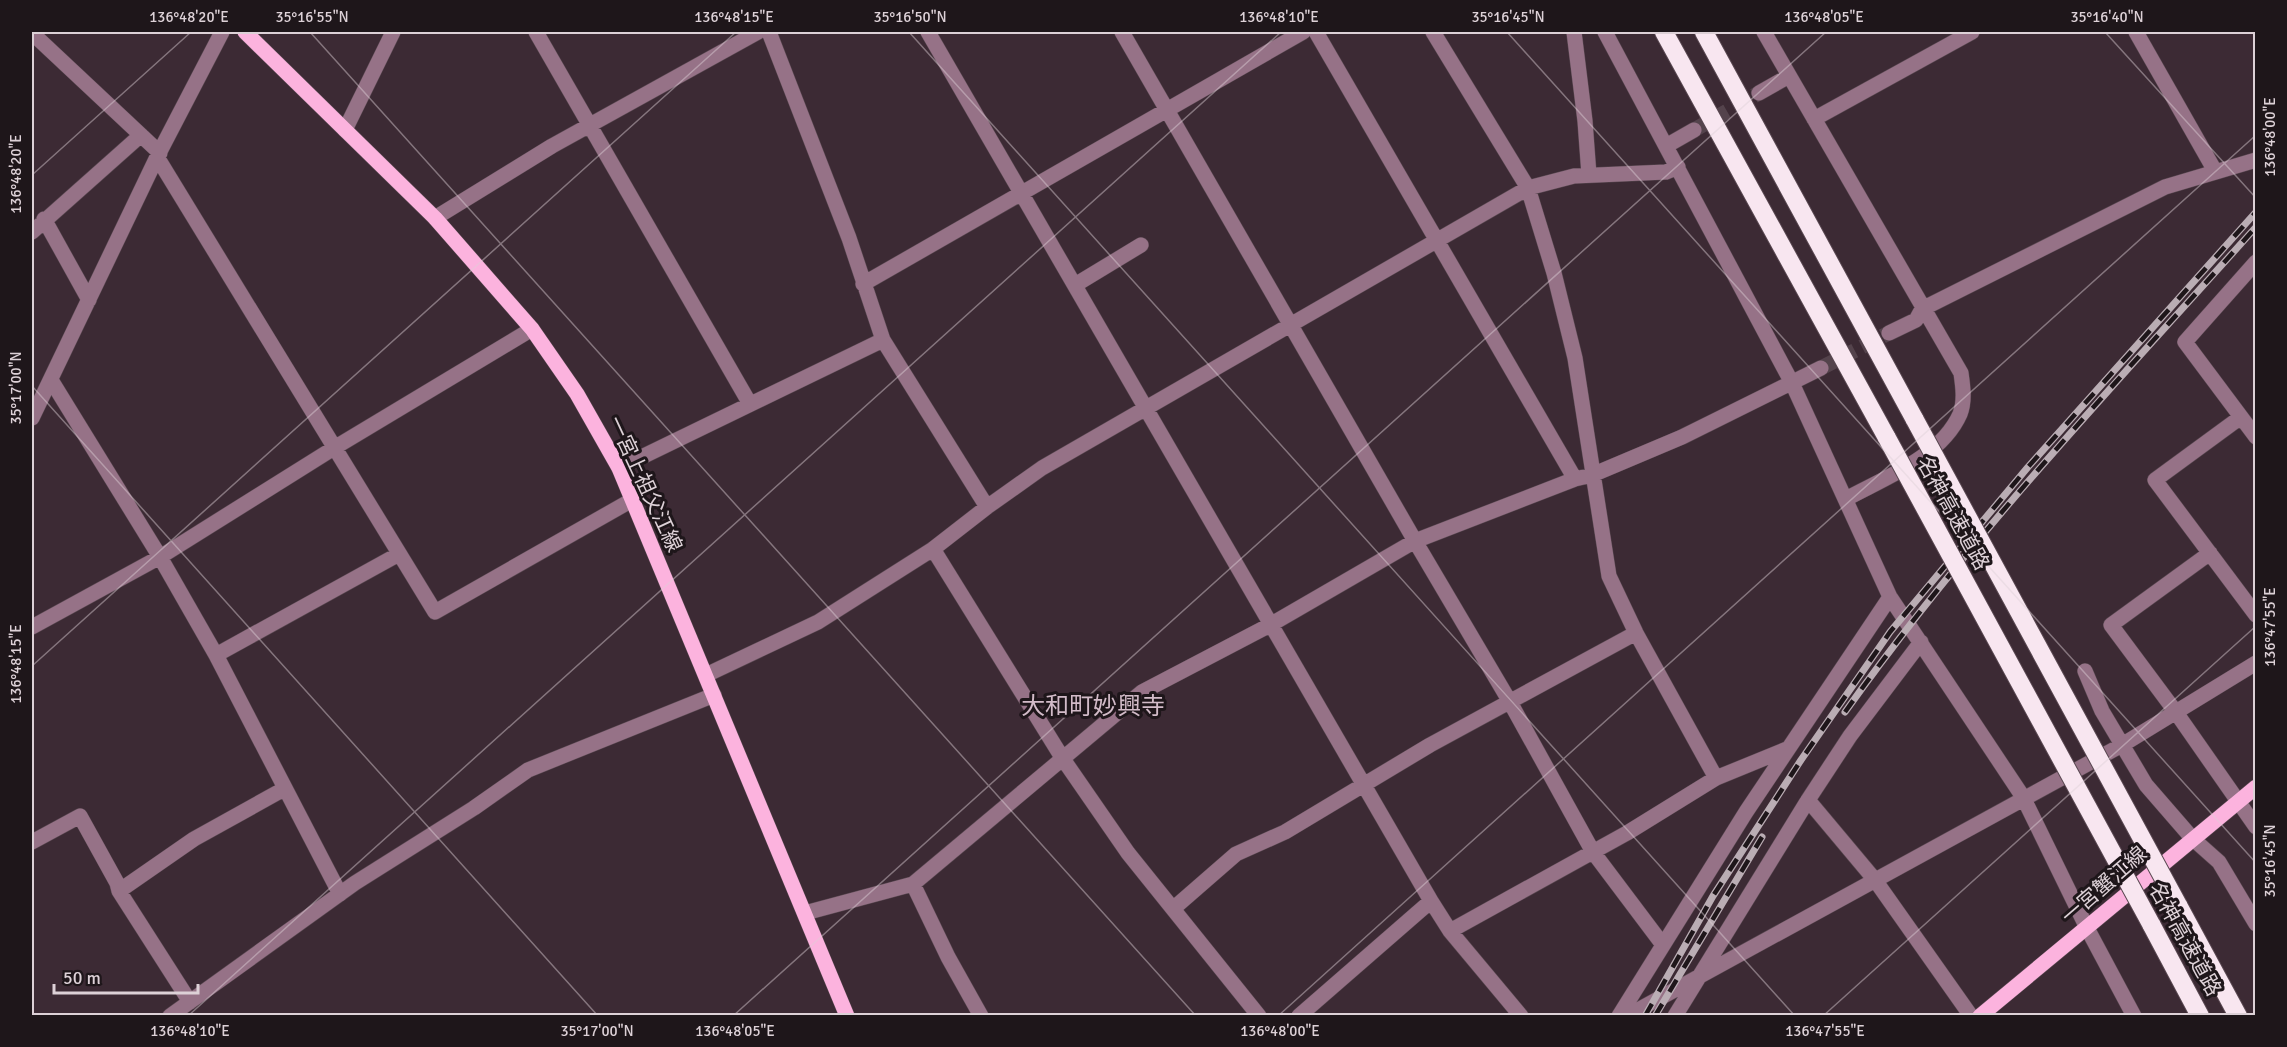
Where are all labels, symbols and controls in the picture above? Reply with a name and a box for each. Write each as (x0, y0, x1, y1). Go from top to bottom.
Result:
text: 136°48'20"E (149, 8, 229, 26)
text: 35°16'55"N (275, 8, 349, 26)
text: 136°48'15"E (694, 8, 774, 26)
text: 35°16'50"N (873, 8, 947, 26)
text: 136°48'10"E (1239, 8, 1319, 26)
text: 35°16'45"N (1471, 8, 1545, 26)
text: 136°48'05"E (1784, 8, 1864, 26)
text: 35°16'40"N (2070, 8, 2144, 26)
text: 136°48'00"E (2261, 97, 2279, 177)
text: 136°48'20"E (7, 134, 25, 214)
text: 35°17'00"N (7, 351, 25, 425)
street label: 一宮上祖父江線 (602, 412, 688, 556)
street label: 名神高速道路 (1911, 452, 1995, 574)
text: 136°47'55"E (2261, 587, 2279, 667)
text: 136°48'15"E (7, 624, 25, 704)
district label: 大和町妙興寺 (1021, 691, 1165, 721)
text: 35°16'45"N (2261, 824, 2279, 898)
street label: 一宮蟹江線 (2056, 841, 2152, 929)
street label: 名神高速道路 (2143, 878, 2227, 1000)
scale bar (54, 957, 198, 995)
text: 50 m (63, 967, 101, 989)
text: 136°48'10"E (150, 1022, 230, 1040)
text: 35°17'00"N (560, 1022, 634, 1040)
text: 136°48'05"E (695, 1022, 775, 1040)
text: 136°48'00"E (1240, 1022, 1320, 1040)
text: 136°47'55"E (1785, 1022, 1865, 1040)

